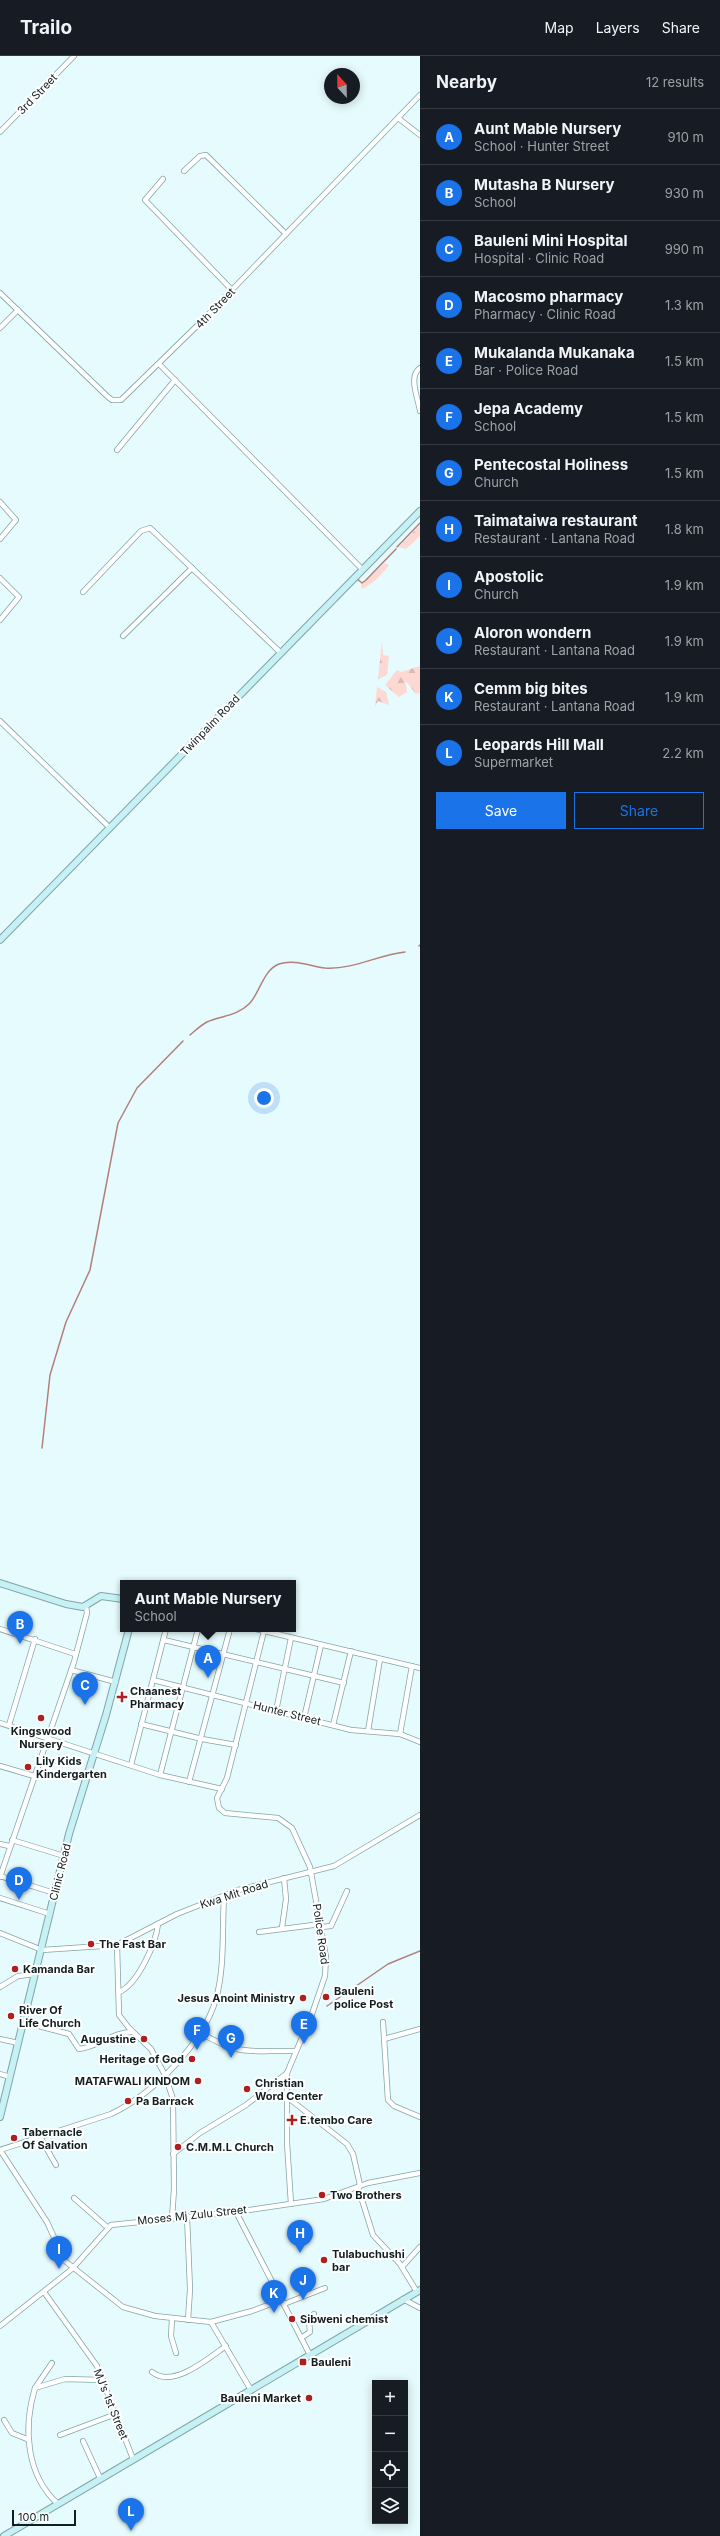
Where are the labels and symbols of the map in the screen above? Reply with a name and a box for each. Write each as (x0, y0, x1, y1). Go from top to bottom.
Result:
north arrow (324, 68, 360, 104)
street label: 3rd Street (14, 70, 60, 117)
street label: 4th Street (192, 284, 238, 331)
street label: Twinpalm Road (177, 692, 243, 758)
your location (254, 1088, 274, 1108)
pin: B (7, 1611, 33, 1644)
pin: A (195, 1645, 221, 1678)
pin: C (72, 1672, 98, 1705)
place label: Chaanest Pharmacy (130, 1684, 185, 1711)
marker: Chaanest Pharmacy (117, 1692, 127, 1702)
street label: Hunter Street (252, 1698, 323, 1728)
marker: Kingswood Nursery (36, 1713, 46, 1723)
place label: Kingswood Nursery (11, 1724, 71, 1751)
place label: Lily Kids Kindergarten (36, 1754, 107, 1781)
marker: Lily Kids Kindergarten (23, 1762, 33, 1772)
street label: Clinic Road (46, 1842, 74, 1902)
pin: D (6, 1867, 32, 1900)
street label: Kwa Mit Road (198, 1876, 270, 1912)
street label: Police Road (310, 1903, 332, 1965)
place label: The Fast Bar (99, 1937, 166, 1951)
marker: The Fast Bar (86, 1939, 96, 1949)
place label: Kamanda Bar (23, 1962, 95, 1976)
marker: Kamanda Bar (10, 1964, 20, 1974)
place label: Bauleni police Post (334, 1984, 393, 2011)
place label: Jesus Anoint Ministry (177, 1991, 295, 2005)
marker: Bauleni police Post (321, 1992, 331, 2002)
marker: Jesus Anoint Ministry (298, 1993, 308, 2003)
place label: River Of Life Church (19, 2003, 81, 2030)
marker: River Of Life Church (6, 2011, 16, 2021)
pin: E (291, 2011, 317, 2044)
pin: F (184, 2017, 210, 2050)
pin: G (218, 2025, 244, 2058)
place label: Augustine (81, 2032, 136, 2046)
marker: Augustine (139, 2034, 149, 2044)
place label: Heritage of God (99, 2052, 184, 2066)
marker: Heritage of God (187, 2054, 197, 2064)
place label: MATAFWALI KINDOM (75, 2074, 190, 2088)
marker: MATAFWALI KINDOM (193, 2076, 203, 2086)
place label: Christian Word Center (255, 2076, 323, 2103)
marker: Christian Word Center (242, 2084, 252, 2094)
place label: Pa Barrack (136, 2094, 194, 2108)
marker: Pa Barrack (123, 2096, 133, 2106)
place label: E.tembo Care (300, 2113, 373, 2127)
marker: E.tembo Care (287, 2115, 297, 2125)
place label: Tabernacle Of Salvation (22, 2125, 88, 2152)
marker: Tabernacle Of Salvation (9, 2133, 19, 2143)
place label: C.M.M.L Church (186, 2140, 274, 2154)
marker: C.M.M.L Church (173, 2142, 183, 2152)
place label: Two Brothers (330, 2188, 402, 2202)
marker: Two Brothers (317, 2190, 327, 2200)
street label: Moses Mj Zulu Street (137, 2202, 248, 2228)
pin: H (287, 2220, 313, 2253)
pin: I (46, 2236, 72, 2269)
place label: Tulabuchushi bar (332, 2247, 405, 2274)
marker: Tulabuchushi bar (319, 2255, 329, 2265)
pin: J (290, 2267, 316, 2300)
pin: K (261, 2280, 287, 2313)
place label: Sibweni chemist (300, 2312, 388, 2326)
marker: Sibweni chemist (287, 2314, 297, 2324)
place label: Bauleni (311, 2355, 351, 2369)
marker: Bauleni (298, 2357, 308, 2367)
street label: MJ’s 1st Street (90, 2367, 132, 2442)
place label: Bauleni Market (221, 2391, 301, 2405)
marker: Bauleni Market (304, 2393, 314, 2403)
pin: L (118, 2498, 144, 2531)
scale bar (12, 2508, 76, 2527)

